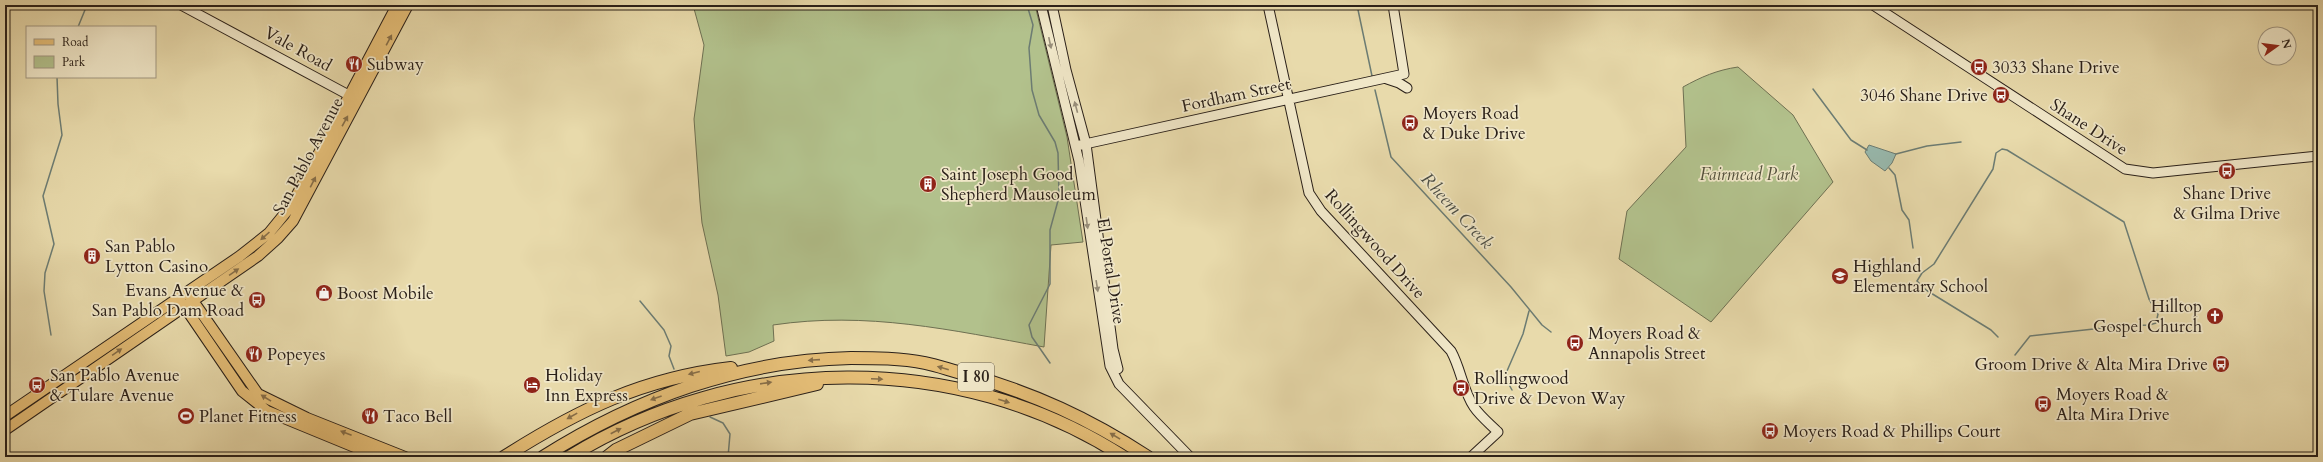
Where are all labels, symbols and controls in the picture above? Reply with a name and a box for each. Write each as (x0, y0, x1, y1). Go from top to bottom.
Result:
street label: Vale Road (260, 21, 336, 77)
legend (26, 26, 156, 78)
north arrow (2257, 26, 2297, 66)
text: Road (62, 34, 89, 50)
one-way arrow (386, 34, 392, 46)
one-way arrow (1047, 37, 1053, 49)
text: N (2278, 37, 2295, 51)
place label: Subway (367, 53, 424, 76)
text: Park (62, 54, 86, 70)
restaurant icon: Subway (344, 54, 364, 74)
place label: 3033 Shane Drive (1992, 56, 2120, 79)
bus stop icon: 3033 Shane Drive (1969, 57, 1989, 77)
street label: Fordham Street (1179, 72, 1293, 118)
place label: 3046 Shane Drive (1860, 84, 1988, 107)
bus stop icon: 3046 Shane Drive (1991, 85, 2011, 105)
street label: San Pablo Avenue (267, 93, 349, 219)
street label: Shane Drive (2046, 93, 2132, 161)
one-way arrow (1073, 100, 1079, 112)
place label: Moyers Road & Duke Drive (1423, 102, 1526, 145)
bus stop icon: Moyers Road & Duke Drive (1400, 113, 1420, 133)
one-way arrow (341, 115, 348, 127)
bus stop icon: Shane Drive & Gilma Drive (2217, 161, 2237, 181)
place label: Saint Joseph Good Shepherd Mausoleum (941, 163, 1096, 206)
park label: Fairmead Park (1700, 163, 1799, 186)
water label: Rheem Creek (1415, 167, 1499, 255)
building icon: Saint Joseph Good Shepherd Mausoleum (918, 174, 938, 194)
one-way arrow (310, 176, 316, 188)
place label: Shane Drive & Gilma Drive (2173, 182, 2281, 225)
street label: Rollingwood Drive (1320, 184, 1430, 304)
street label: El Portal Drive (1091, 216, 1131, 326)
one-way arrow (1084, 217, 1090, 229)
one-way arrow (261, 231, 270, 240)
place label: San Pablo Lytton Casino (105, 235, 208, 278)
building icon: San Pablo Lytton Casino (82, 246, 102, 266)
place label: Highland Elementary School (1853, 255, 1989, 298)
school or university icon: Highland Elementary School (1830, 266, 1850, 286)
one-way arrow (229, 268, 239, 276)
place label: Evans Avenue & San Pablo Dam Road (92, 279, 244, 322)
one-way arrow (1094, 280, 1100, 292)
place label: Boost Mobile (337, 282, 434, 305)
shop icon: Boost Mobile (314, 283, 334, 303)
bus stop icon: Evans Avenue & San Pablo Dam Road (247, 290, 267, 310)
place label: Hilltop Gospel Church (2093, 295, 2203, 338)
church icon: Hilltop Gospel Church (2205, 306, 2225, 326)
place label: Moyers Road & Annapolis Street (1588, 322, 1706, 365)
bus stop icon: Moyers Road & Annapolis Street (1565, 333, 1585, 353)
place label: Popeyes (267, 343, 326, 366)
restaurant icon: Popeyes (244, 344, 264, 364)
one-way arrow (112, 348, 123, 356)
place label: Groom Drive & Alta Mira Drive (1974, 353, 2208, 376)
bus stop icon: Groom Drive & Alta Mira Drive (2211, 354, 2231, 374)
one-way arrow (807, 357, 820, 363)
road number: I 80 (958, 363, 994, 391)
place label: San Pablo Avenue & Tulare Avenue (50, 364, 180, 407)
place label: Holiday Inn Express (545, 364, 628, 407)
one-way arrow (937, 365, 949, 371)
place label: Rollingwood Drive & Devon Way (1474, 367, 1626, 410)
one-way arrow (688, 371, 700, 377)
bus stop icon: San Pablo Avenue & Tulare Avenue (27, 375, 47, 395)
hotel icon: Holiday Inn Express (522, 375, 542, 395)
one-way arrow (871, 376, 883, 383)
bus stop icon: Rollingwood Drive & Devon Way (1451, 378, 1471, 398)
one-way arrow (759, 380, 772, 386)
place label: Moyers Road & Alta Mira Drive (2056, 383, 2170, 426)
one-way arrow (261, 394, 271, 402)
bus stop icon: Moyers Road & Alta Mira Drive (2033, 394, 2053, 414)
one-way arrow (650, 396, 662, 402)
one-way arrow (999, 398, 1011, 404)
place label: Planet Fitness (199, 405, 297, 428)
place label: Taco Bell (383, 405, 453, 428)
sports icon: Planet Fitness (176, 406, 196, 426)
restaurant icon: Taco Bell (360, 406, 380, 426)
one-way arrow (566, 413, 578, 420)
place label: Moyers Road & Phillips Court (1783, 420, 2001, 443)
bus stop icon: Moyers Road & Phillips Court (1760, 421, 1780, 441)
one-way arrow (610, 428, 621, 434)
one-way arrow (339, 430, 351, 436)
one-way arrow (1109, 433, 1121, 440)

